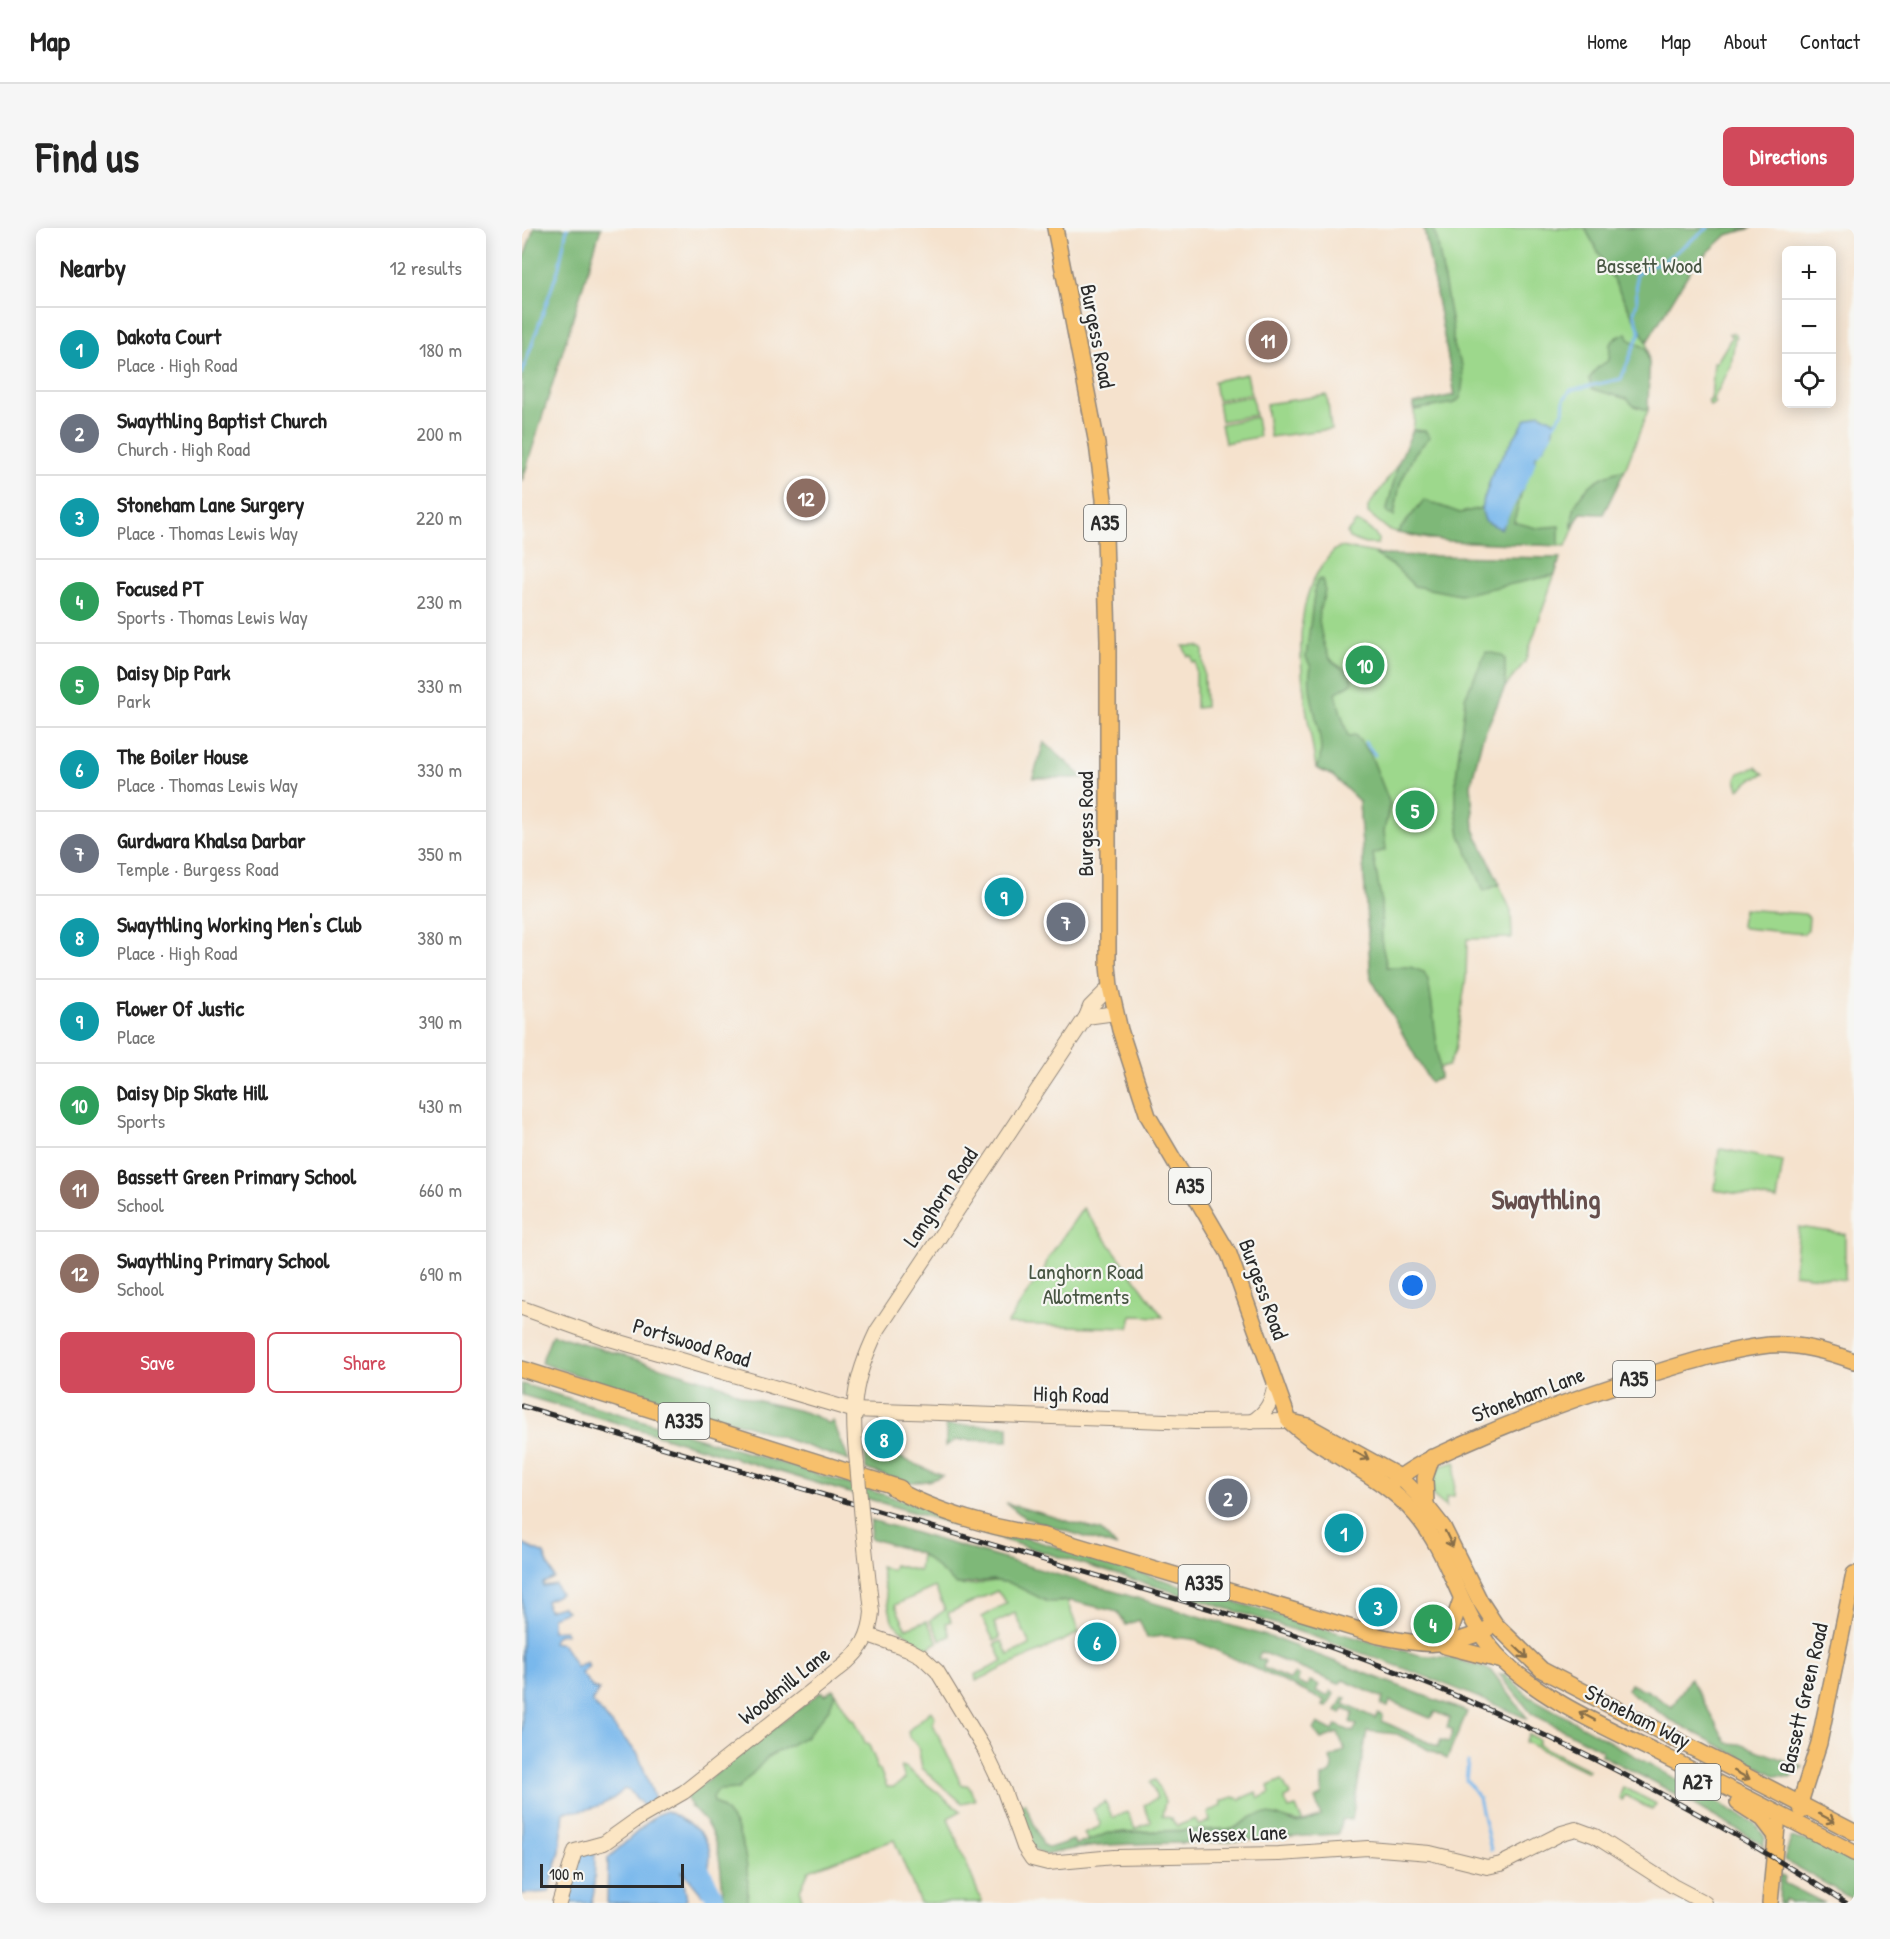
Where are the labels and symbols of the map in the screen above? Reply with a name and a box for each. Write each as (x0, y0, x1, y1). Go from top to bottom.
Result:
park label: Bassett Wood (1596, 250, 1702, 280)
street label: Burgess Road (1073, 282, 1123, 391)
pin: 11 (1248, 318, 1288, 362)
pin: 12 (786, 476, 826, 520)
road number: A35 (1084, 505, 1126, 541)
pin: 10 (1346, 642, 1384, 688)
street label: Burgess Road (1070, 771, 1100, 877)
pin: 5 (1396, 788, 1434, 832)
pin: 9 (984, 874, 1024, 920)
pin: 7 (1046, 900, 1086, 944)
street label: Langhorn Road (896, 1141, 985, 1253)
road number: A35 (1169, 1168, 1211, 1204)
district label: Swaythling (1492, 1180, 1600, 1219)
street label: Burgess Road (1232, 1235, 1296, 1344)
park label: Langhorn Road Allotments (1029, 1256, 1144, 1311)
your location (1398, 1271, 1427, 1300)
street label: Portswood Road (629, 1310, 755, 1374)
street label: Stoneham Lane (1467, 1359, 1589, 1429)
road number: A35 (1613, 1361, 1655, 1397)
street label: High Road (1033, 1378, 1110, 1410)
road number: A335 (658, 1403, 710, 1439)
pin: 8 (864, 1416, 904, 1462)
one-way arrow (1352, 1449, 1369, 1461)
pin: 2 (1208, 1476, 1248, 1520)
pin: 1 (1324, 1510, 1364, 1556)
one-way arrow (1443, 1530, 1455, 1548)
road number: A335 (1178, 1565, 1230, 1601)
pin: 3 (1358, 1584, 1398, 1630)
pin: 4 (1414, 1602, 1452, 1646)
pin: 6 (1078, 1620, 1116, 1664)
street label: Bassett Green Road (1771, 1620, 1835, 1776)
street label: Woodmill Lane (732, 1639, 836, 1731)
one-way arrow (1514, 1644, 1529, 1659)
street label: Stoneham Way (1580, 1677, 1696, 1755)
one-way arrow (1578, 1710, 1596, 1721)
road number: A27 (1676, 1764, 1720, 1800)
one-way arrow (1732, 1770, 1750, 1781)
one-way arrow (1818, 1812, 1835, 1824)
street label: Wessex Lane (1188, 1816, 1288, 1850)
scale bar (540, 1861, 684, 1888)

